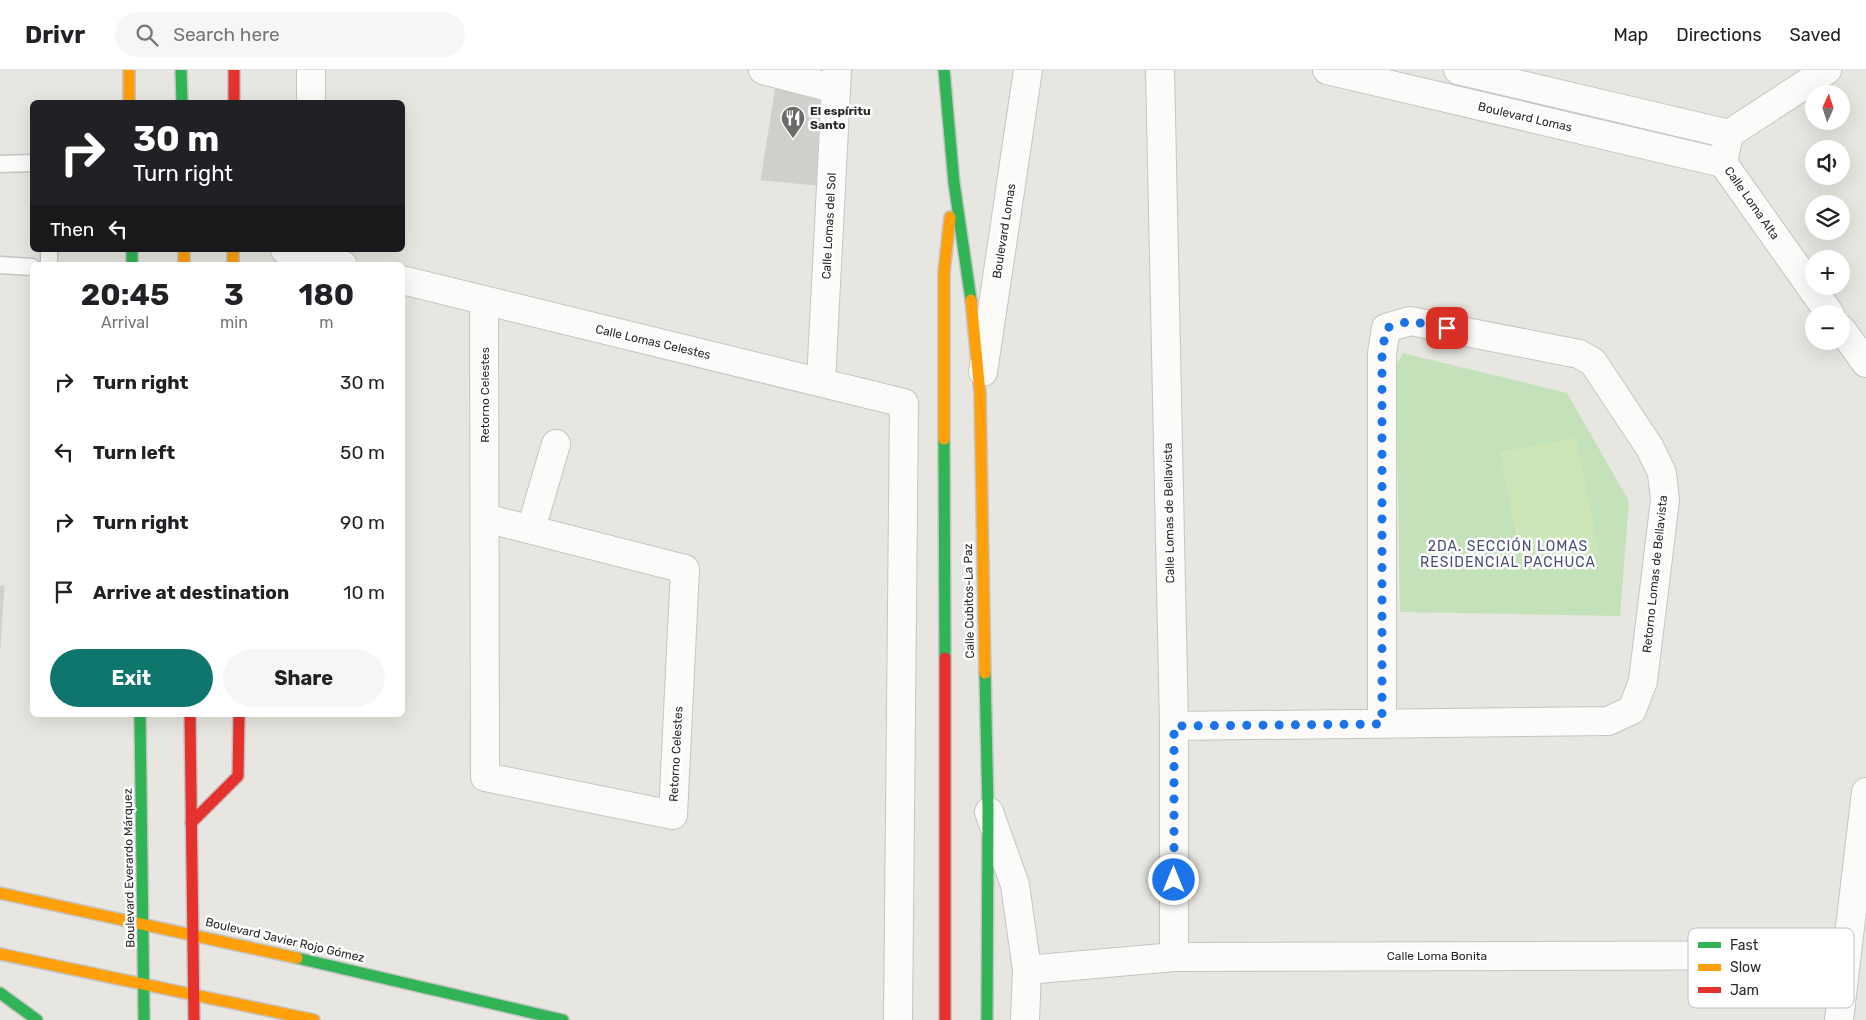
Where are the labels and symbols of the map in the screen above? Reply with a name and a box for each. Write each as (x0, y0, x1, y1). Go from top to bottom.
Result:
north arrow (1805, 85, 1850, 130)
street label: Boulevard Lomas (1477, 99, 1573, 135)
place label: El espíritu Santo (810, 104, 871, 132)
restaurant icon: El espíritu Santo (780, 105, 806, 139)
street label: Calle Loma Alta (1722, 164, 1782, 242)
street label: Calle Lomas del Sol (819, 172, 839, 280)
street label: Boulevard Lomas (990, 182, 1018, 280)
pin (1426, 307, 1468, 349)
street label: Calle Lomas Celestes (594, 322, 712, 362)
street label: Retorno Celestes (478, 347, 492, 443)
street label: Calle Lomas de Bellavista (1161, 442, 1177, 584)
street label: Retorno Lomas de Bellavista (1640, 494, 1670, 654)
district label: 2DA. SECCIÓN LOMAS RESIDENCIAL PACHUCA (1420, 537, 1596, 571)
street label: Calle Cubitos-La Paz (961, 543, 977, 659)
street label: Retorno Celestes (667, 706, 685, 802)
street label: Boulevard Everardo Márquez (121, 788, 137, 948)
position arrow (1147, 853, 1199, 905)
street label: Boulevard Javier Rojo Gómez (204, 915, 366, 965)
legend (1688, 928, 1854, 1008)
text: Fast (1730, 937, 1759, 954)
street label: Calle Loma Bonita (1387, 949, 1487, 963)
text: Slow (1730, 959, 1761, 976)
text: Jam (1730, 982, 1759, 999)

